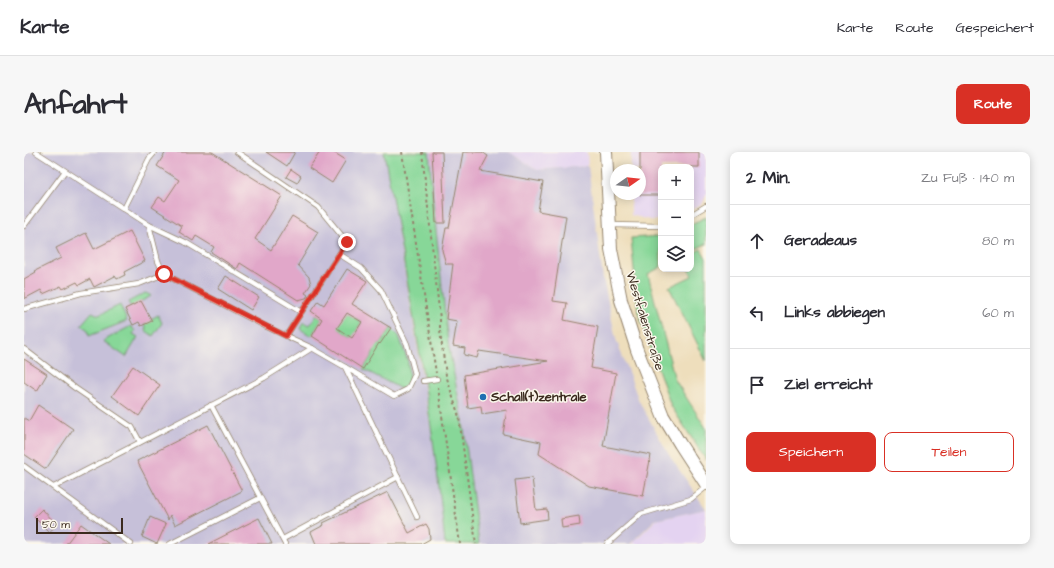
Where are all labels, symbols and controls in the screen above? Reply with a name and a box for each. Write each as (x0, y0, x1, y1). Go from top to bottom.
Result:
text: Karte (20, 14, 70, 41)
text: Karte (837, 18, 873, 38)
text: Route (895, 18, 933, 38)
text: Gespeichert (955, 18, 1034, 38)
button: Route (956, 84, 1030, 124)
text: Anfahrt (24, 85, 127, 124)
north arrow (610, 164, 646, 200)
map controls (658, 164, 694, 272)
button: + (658, 164, 694, 200)
text: 2 Min. (746, 166, 790, 190)
text: Zu Fuß · 140 m (921, 169, 1014, 187)
button: − (658, 200, 694, 236)
icon: ahead (746, 230, 768, 252)
text: Geradeaus (784, 230, 857, 251)
text: 80 m (982, 232, 1014, 250)
route end (338, 233, 356, 251)
button: layers (658, 236, 694, 272)
route start (155, 265, 173, 283)
street label: Westfalenstraße (621, 269, 669, 373)
icon: left (746, 302, 768, 324)
text: Links abbiegen (784, 302, 885, 323)
text: 60 m (982, 304, 1014, 322)
icon: arrive (746, 374, 768, 396)
text: Ziel erreicht (784, 374, 873, 395)
place label: Schall(t)zentrale (490, 388, 587, 406)
marker: Schall(t)zentrale (478, 392, 488, 402)
button: Speichern (746, 432, 876, 472)
button: Teilen (884, 432, 1014, 472)
scale bar (36, 516, 123, 535)
text: 50 m (42, 517, 70, 532)

